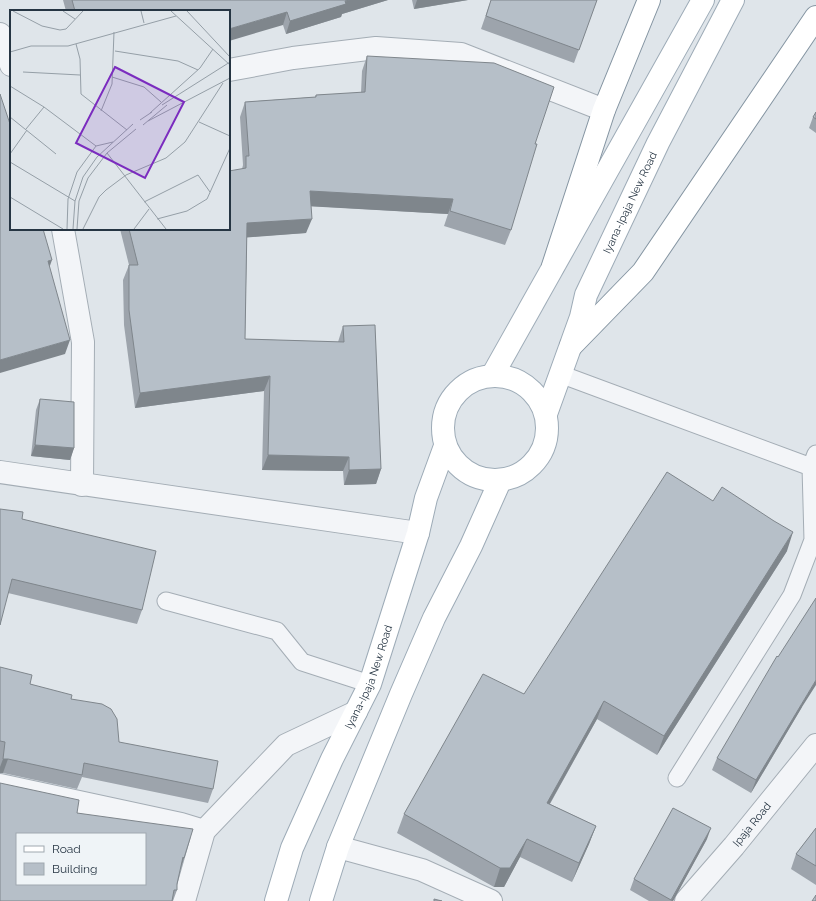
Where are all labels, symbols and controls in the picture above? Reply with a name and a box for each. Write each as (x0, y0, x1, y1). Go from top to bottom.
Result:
inset map (10, 10, 230, 230)
street label: Iyana-Ipaja New Road (600, 149, 660, 255)
street label: Iyana-Ipaja New Road (342, 623, 395, 731)
street label: Ipaja Road (730, 799, 774, 849)
legend (16, 833, 146, 885)
text: Road (52, 842, 81, 856)
text: Building (52, 862, 98, 876)

